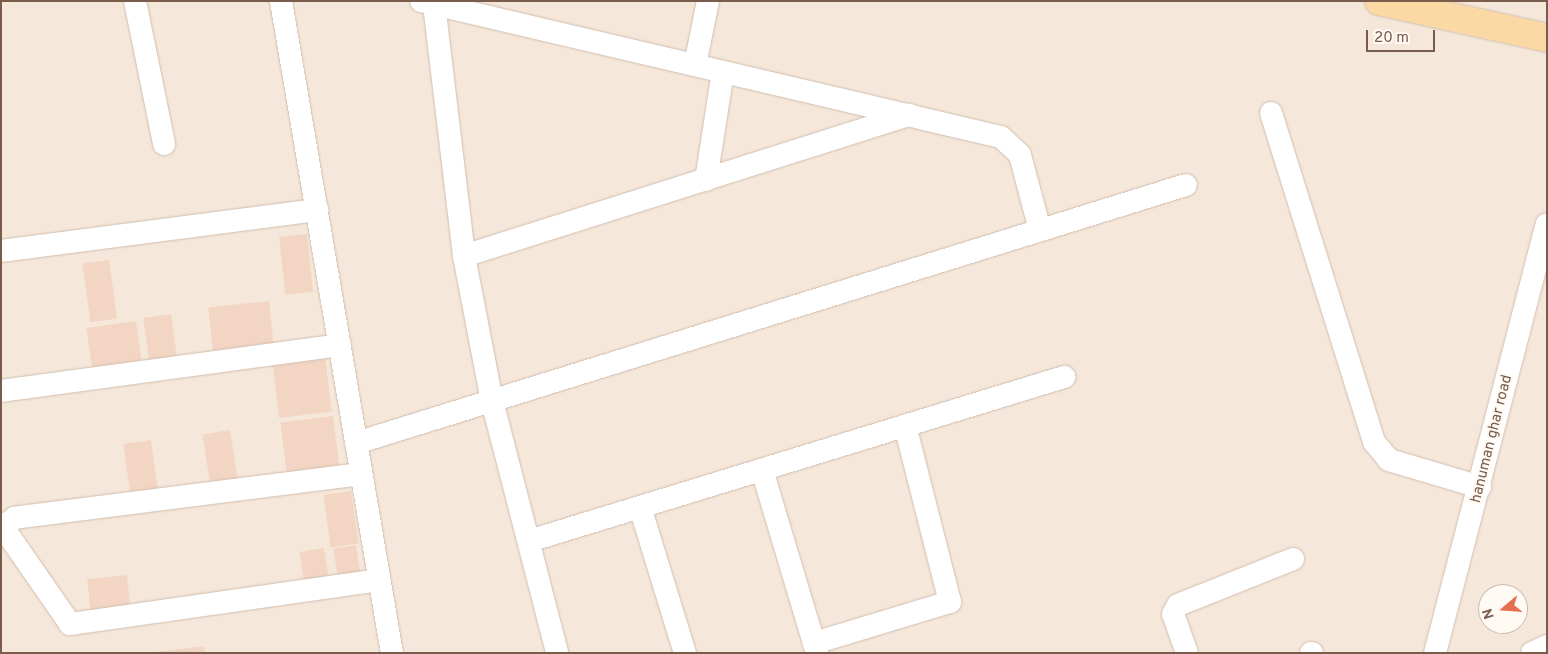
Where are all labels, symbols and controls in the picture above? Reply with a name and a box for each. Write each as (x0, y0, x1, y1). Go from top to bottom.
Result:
scale bar (1368, 20, 1437, 52)
text: 20 m (1374, 29, 1409, 48)
street label: hanuman ghar road (1467, 373, 1517, 505)
north arrow (1478, 584, 1528, 634)
text: N (1480, 606, 1499, 621)

